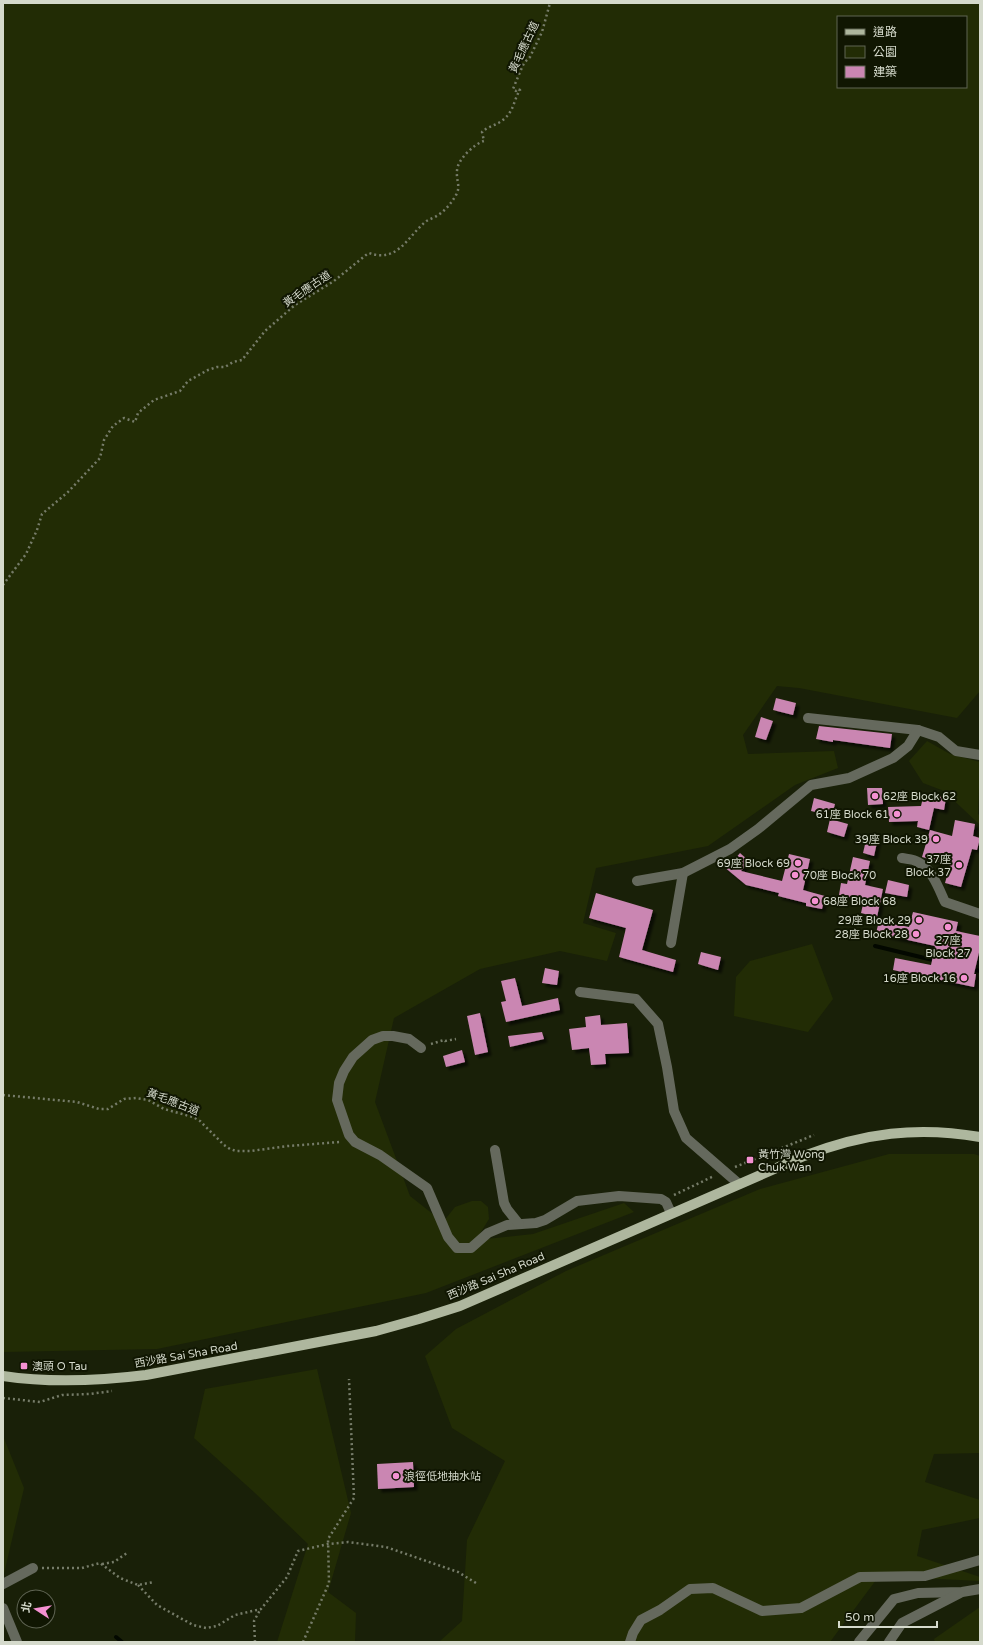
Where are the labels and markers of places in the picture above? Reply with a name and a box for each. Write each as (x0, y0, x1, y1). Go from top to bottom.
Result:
place label: 62座 Block 62 (883, 790, 956, 803)
marker: 62座 Block 62 (870, 791, 880, 801)
place label: 61座 Block 61 (816, 808, 889, 821)
marker: 61座 Block 61 (892, 809, 902, 819)
place label: 39座 Block 39 (855, 833, 928, 846)
marker: 39座 Block 39 (931, 834, 941, 844)
place label: 37座 Block 37 (905, 853, 951, 879)
place label: 69座 Block 69 (717, 857, 790, 870)
marker: 69座 Block 69 (793, 858, 803, 868)
marker: 37座 Block 37 (954, 860, 964, 870)
place label: 70座 Block 70 (803, 869, 876, 882)
marker: 70座 Block 70 (790, 870, 800, 880)
place label: 68座 Block 68 (823, 895, 896, 908)
marker: 68座 Block 68 (810, 896, 820, 906)
place label: 29座 Block 29 (838, 914, 911, 927)
marker: 29座 Block 29 (914, 915, 924, 925)
marker: 27座 Block 27 (943, 922, 953, 932)
place label: 28座 Block 28 (835, 928, 908, 941)
marker: 28座 Block 28 (911, 929, 921, 939)
place label: 27座 Block 27 (925, 934, 971, 960)
place label: 16座 Block 16 (883, 972, 956, 985)
marker: 16座 Block 16 (959, 973, 969, 983)
place label: 黃竹灣 Wong Chuk Wan (758, 1148, 825, 1174)
marker: 黃竹灣 Wong Chuk Wan (745, 1155, 755, 1165)
place label: 澳頭 O Tau (32, 1360, 87, 1373)
marker: 澳頭 O Tau (19, 1361, 29, 1371)
place label: 浪徑低地抽水站 (404, 1470, 481, 1483)
marker: 浪徑低地抽水站 (391, 1471, 401, 1481)

